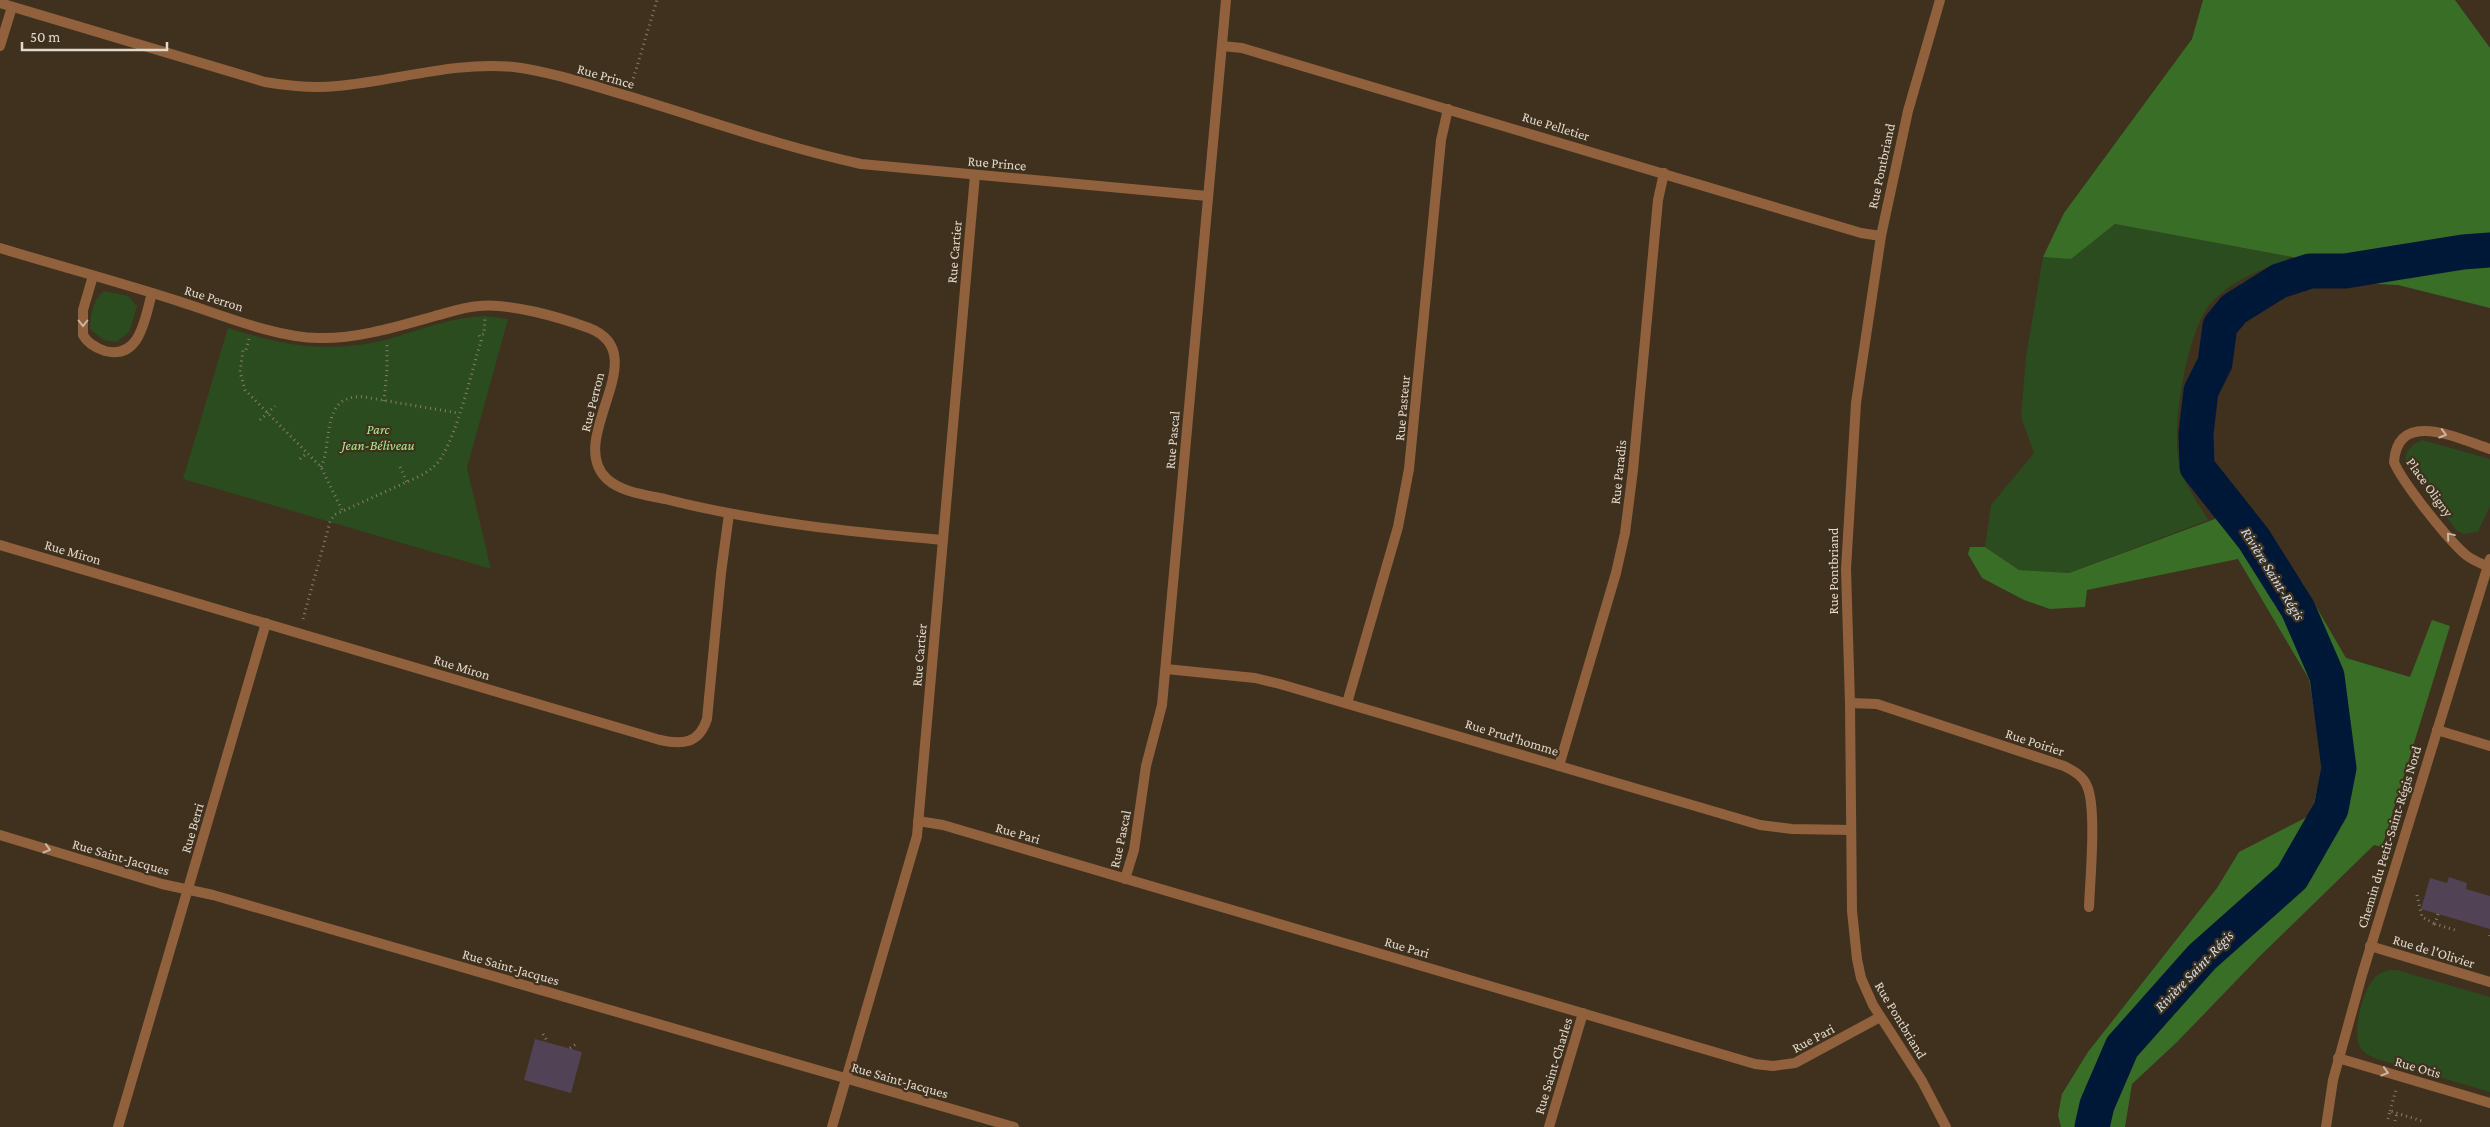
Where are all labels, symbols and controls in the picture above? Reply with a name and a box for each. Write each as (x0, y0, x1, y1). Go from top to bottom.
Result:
scale bar (22, 20, 168, 52)
text: 50 m (30, 29, 60, 45)
street label: Rue Prince (575, 60, 637, 92)
street label: Rue Pelletier (1520, 108, 1592, 144)
street label: Rue Pontbriand (1864, 121, 1898, 210)
street label: Rue Prince (967, 152, 1027, 174)
street label: Rue Cartier (943, 220, 965, 284)
street label: Rue Perron (183, 281, 246, 315)
one-way arrow (78, 320, 88, 327)
street label: Rue Perron (577, 370, 607, 433)
street label: Rue Pasteur (1391, 375, 1413, 441)
street label: Rue Pascal (1161, 410, 1183, 470)
park label: Parc Jean-Béliveau (338, 421, 415, 453)
one-way arrow (2438, 429, 2446, 439)
street label: Rue Paradis (1607, 439, 1629, 505)
street label: Place Oligny (2403, 454, 2457, 520)
water label: Rivière Saint-Régis (2237, 525, 2308, 624)
street label: Rue Pontbriand (1825, 527, 1841, 614)
one-way arrow (2446, 533, 2455, 542)
street label: Rue Miron (43, 536, 104, 568)
street label: Rue Cartier (908, 623, 930, 687)
street label: Rue Miron (432, 651, 493, 683)
street label: Rue Prud'homme (1463, 715, 1561, 759)
street label: Rue Poirier (2004, 725, 2066, 759)
street label: Chemin du Petit-Saint-Régis Nord (2354, 743, 2425, 930)
street label: Rue Berri (177, 801, 207, 855)
street label: Rue Pascal (1106, 808, 1134, 869)
street label: Rue Pari (994, 819, 1043, 847)
street label: Rue Saint-Jacques (71, 835, 171, 879)
one-way arrow (42, 844, 50, 854)
water label: Rivière Saint-Régis (2151, 927, 2238, 1016)
street label: Rue de l'Olivier (2391, 931, 2477, 971)
street label: Rue Pari (1383, 933, 1432, 961)
street label: Rue Saint-Jacques (461, 945, 561, 989)
street label: Rue Pontbriand (1872, 979, 1931, 1062)
street label: Rue Saint-Charles (1531, 1016, 1575, 1116)
street label: Rue Pari (1789, 1020, 1837, 1056)
street label: Rue Otis (2393, 1053, 2443, 1081)
street label: Rue Saint-Jacques (850, 1058, 950, 1102)
one-way arrow (2380, 1066, 2389, 1076)

